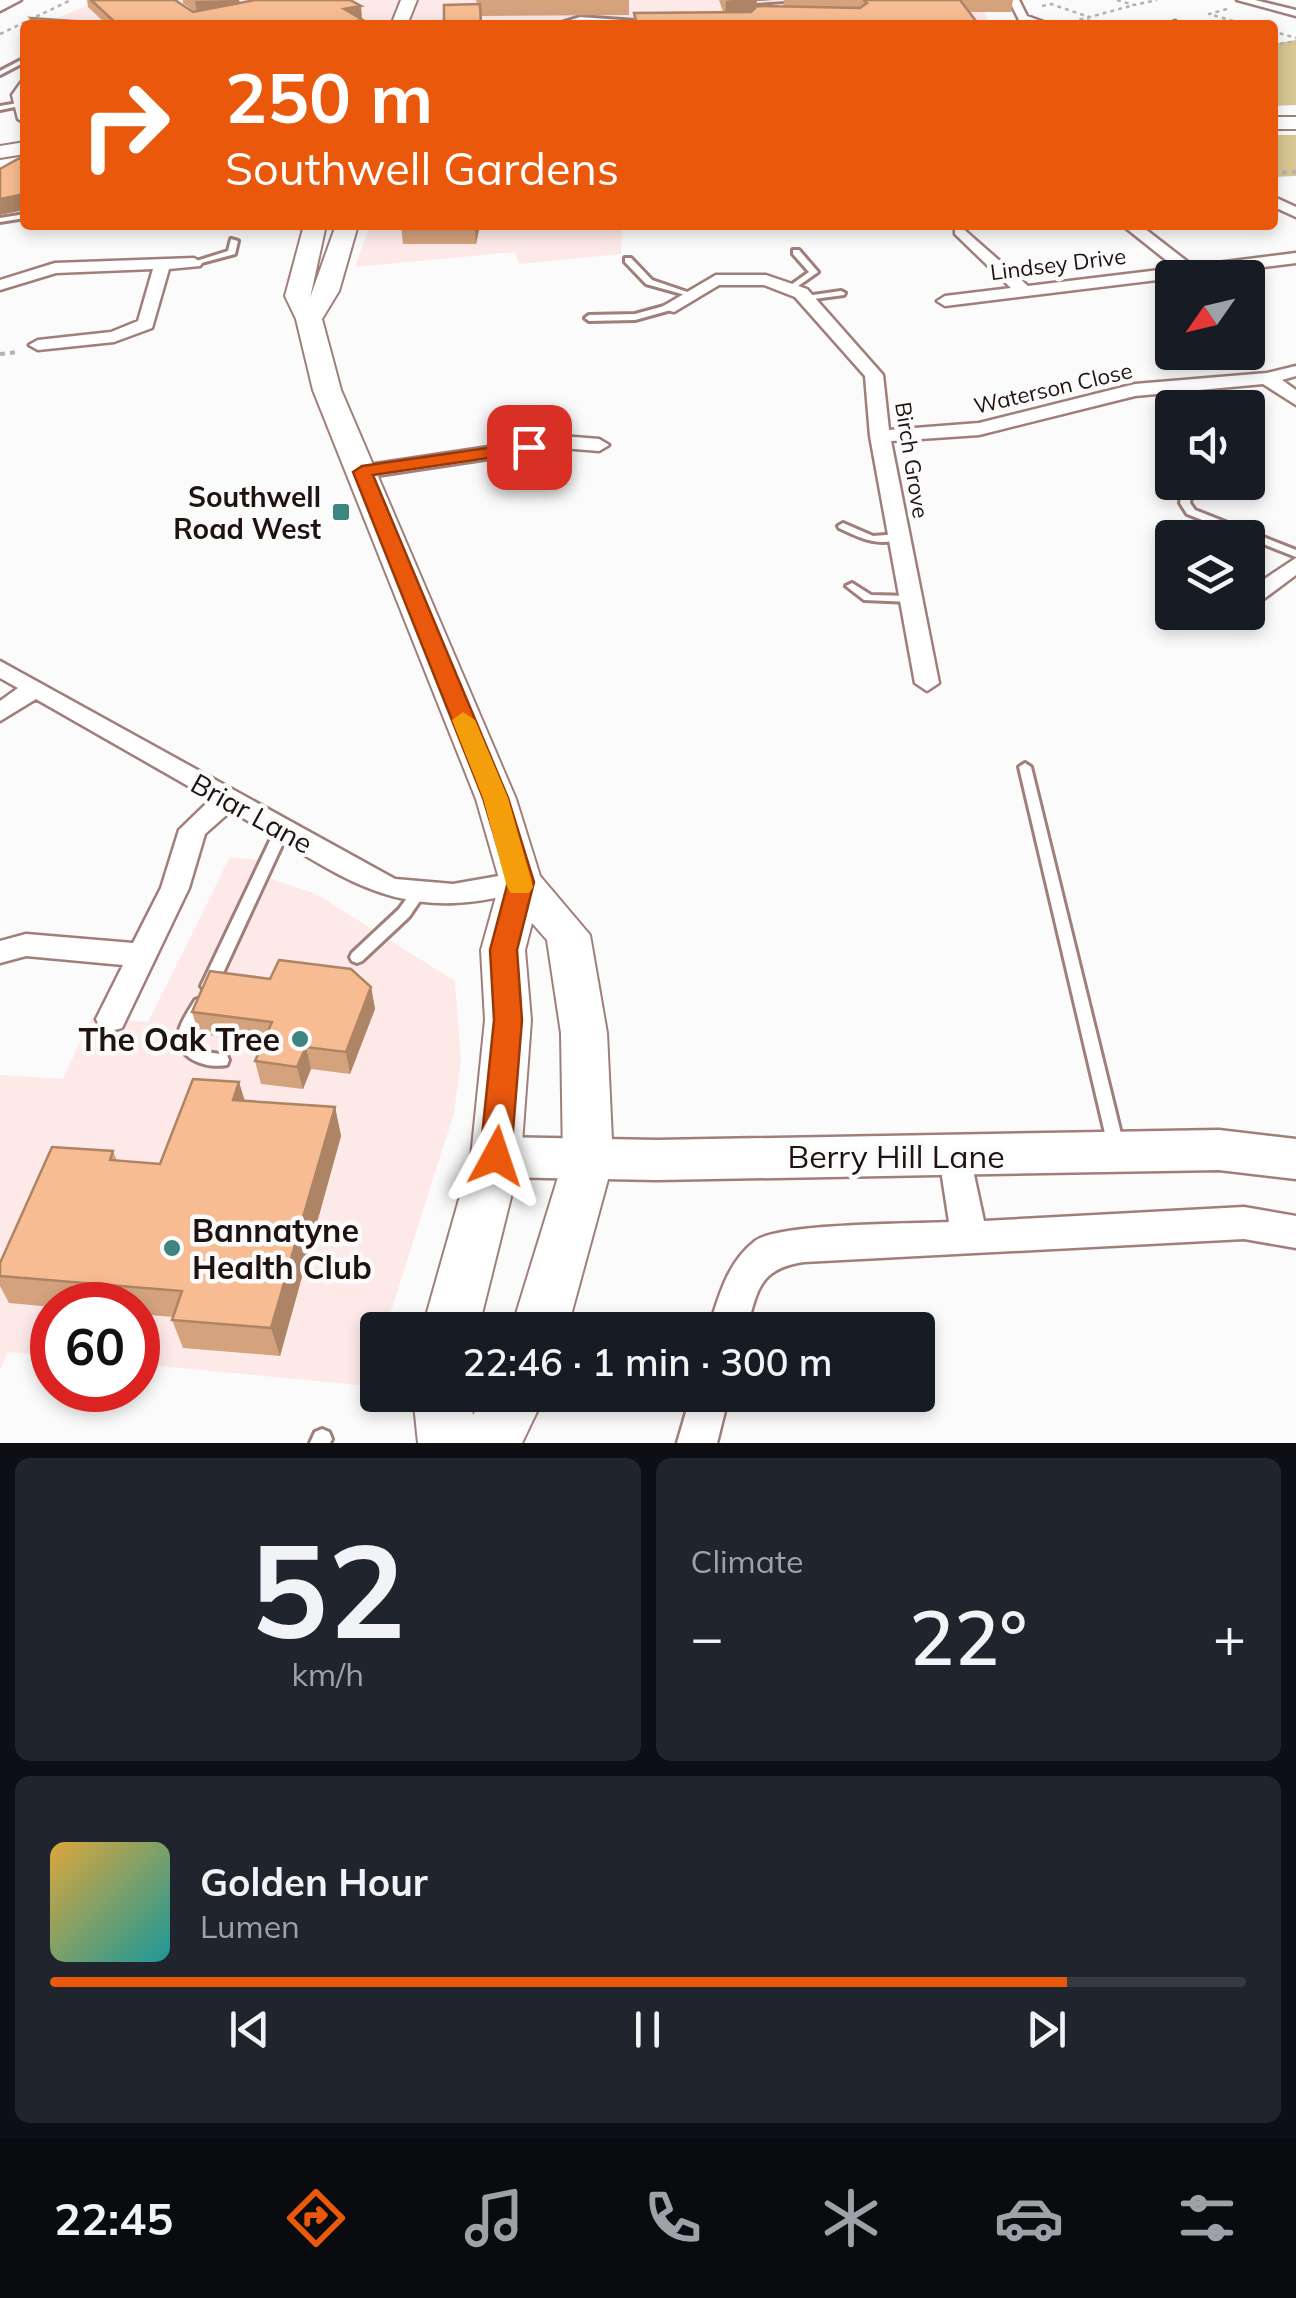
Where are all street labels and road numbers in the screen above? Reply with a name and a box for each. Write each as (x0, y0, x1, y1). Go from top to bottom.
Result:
street label: Lindsey Drive (988, 242, 1128, 286)
street label: Waterson Close (971, 356, 1135, 420)
street label: Birch Grove (889, 400, 935, 520)
street label: Briar Lane (185, 765, 319, 861)
street label: Berry Hill Lane (787, 1136, 1005, 1176)

